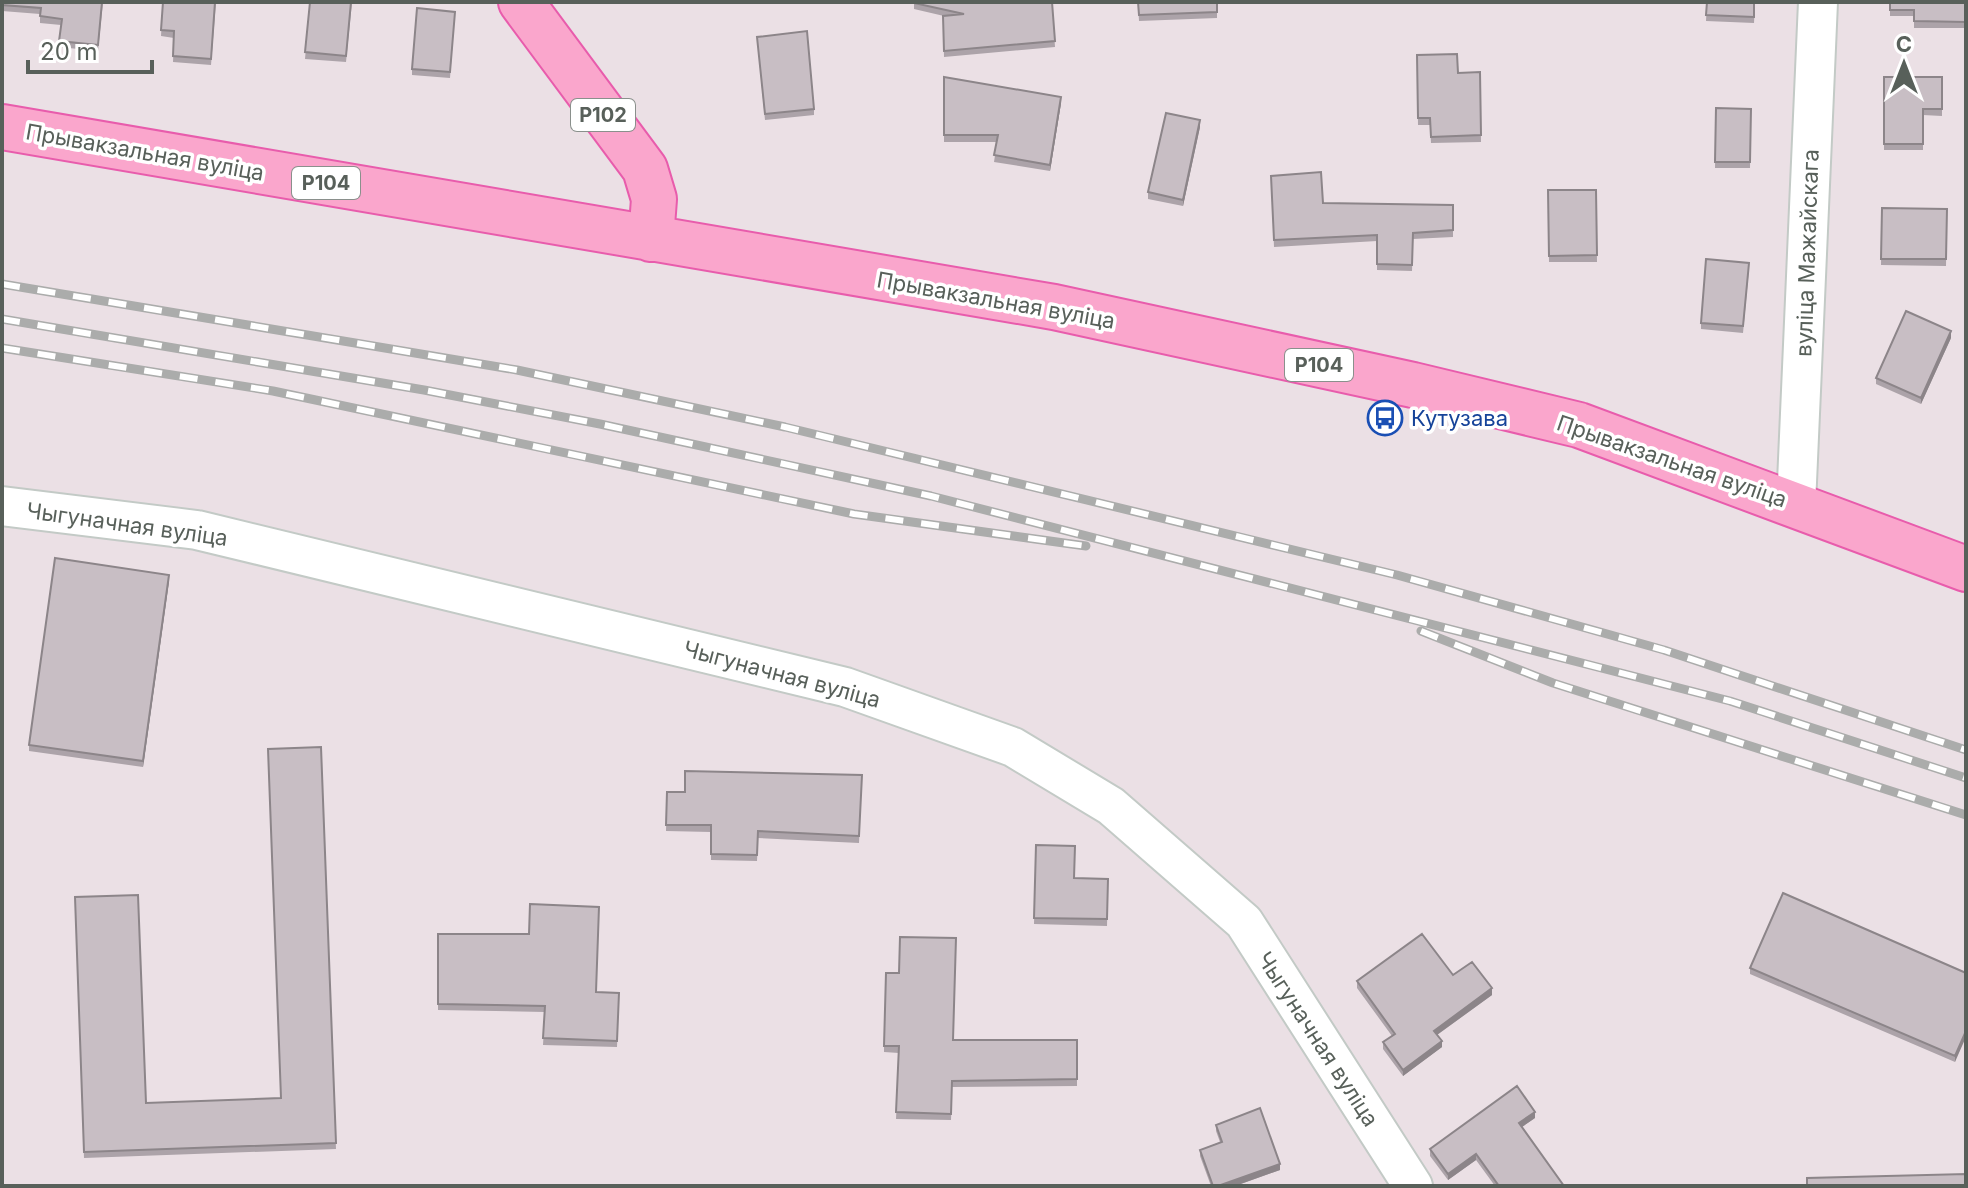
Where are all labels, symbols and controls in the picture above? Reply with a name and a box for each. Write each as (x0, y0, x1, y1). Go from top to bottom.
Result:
scale bar (28, 24, 152, 74)
north arrow (1864, 24, 1944, 104)
text: С (1896, 31, 1912, 57)
text: 20 m (40, 37, 98, 66)
road number: Р102 (571, 99, 635, 131)
street label: Прывакзальная вуліца (24, 118, 266, 186)
street label: вуліца Мажайскага (1790, 149, 1824, 357)
road number: Р104 (292, 167, 360, 199)
street label: Прывакзальная вуліца (875, 266, 1117, 334)
road number: Р104 (1285, 349, 1353, 381)
bus stop icon: Кутузава (1366, 399, 1404, 437)
place label: Кутузава (1411, 405, 1508, 431)
street label: Прывакзальная вуліца (1554, 409, 1790, 513)
street label: Чыгуначная вуліца (25, 497, 229, 551)
street label: Чыгуначная вуліца (681, 635, 883, 713)
street label: Чыгуначная вуліца (1252, 947, 1384, 1131)

